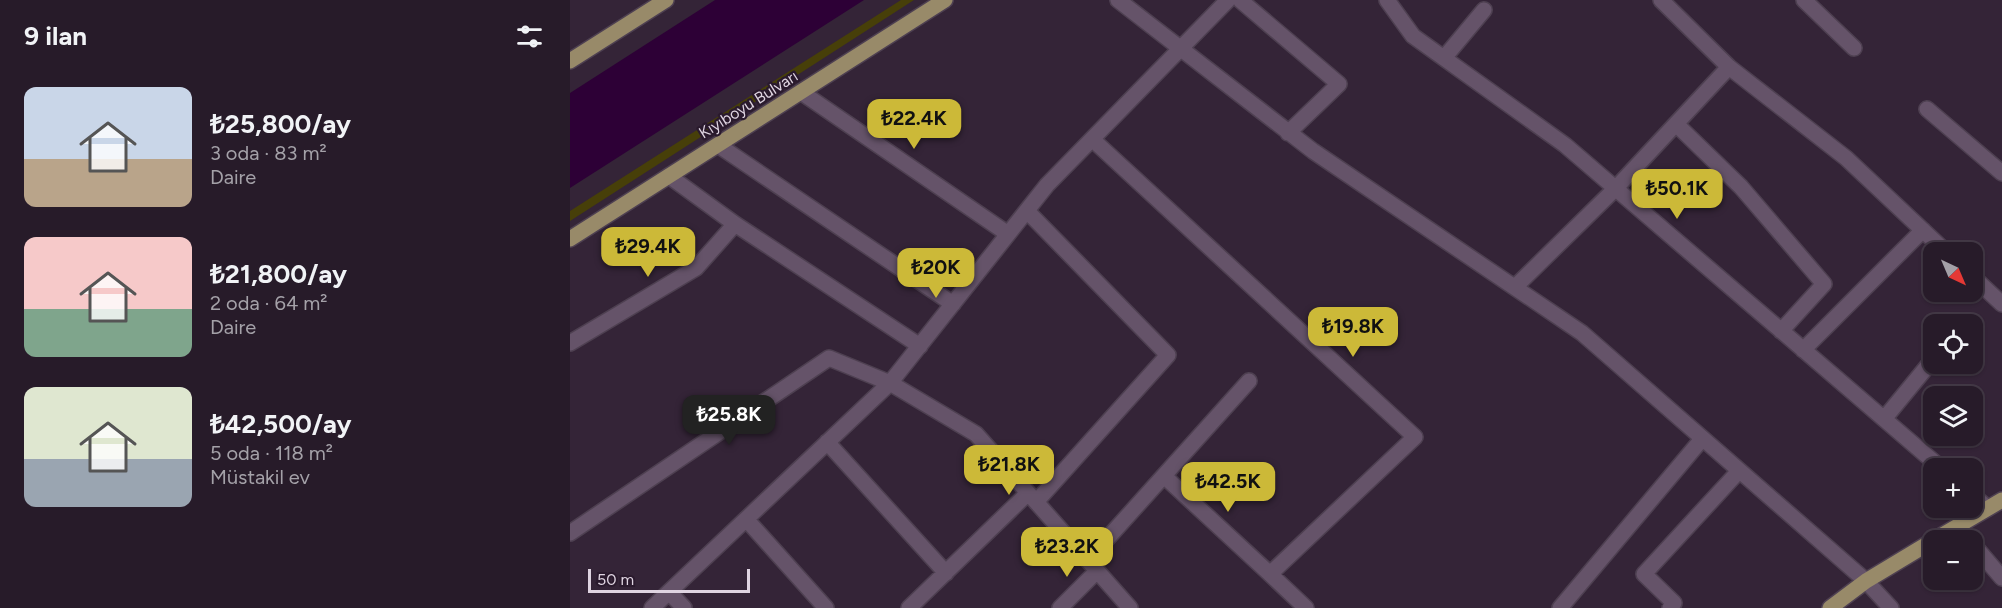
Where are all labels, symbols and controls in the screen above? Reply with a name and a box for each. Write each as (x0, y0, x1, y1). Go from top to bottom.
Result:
text: 9 ilan (24, 20, 87, 52)
icon: filters (513, 20, 546, 53)
street label: Kıyıboyu Bulvarı (695, 66, 801, 142)
pin: ₺22.4K (865, 99, 963, 150)
text: ₺22.4K (881, 106, 947, 130)
text: ₺25,800/ay (210, 108, 351, 140)
icon: home (72, 111, 144, 183)
text: 3 oda · 83 m² (210, 141, 327, 165)
text: Daire (210, 165, 256, 189)
pin: ₺50.1K (1628, 169, 1726, 220)
text: ₺50.1K (1646, 176, 1708, 200)
pin: ₺29.4K (599, 227, 697, 278)
text: ₺29.4K (615, 234, 681, 258)
north arrow (1923, 242, 1983, 302)
map controls (1923, 242, 1983, 590)
pin: ₺20K (900, 248, 972, 299)
text: ₺20K (911, 255, 961, 279)
text: ₺21,800/ay (210, 258, 347, 290)
icon: home (72, 261, 144, 333)
text: 2 oda · 64 m² (210, 291, 328, 315)
pin: ₺19.8K (1304, 307, 1402, 358)
text: ₺19.8K (1322, 314, 1384, 338)
button: locate (1923, 314, 1983, 374)
text: Daire (210, 315, 256, 339)
button: layers (1923, 386, 1983, 446)
pin: ₺25.8K (680, 395, 778, 446)
text: ₺25.8K (696, 402, 762, 426)
text: ₺42,500/ay (210, 408, 352, 440)
icon: home (72, 411, 144, 483)
text: 5 oda · 118 m² (210, 441, 333, 465)
pin: ₺21.8K (960, 445, 1058, 496)
text: ₺21.8K (978, 452, 1040, 476)
button: + (1923, 458, 1983, 518)
pin: ₺42.5K (1179, 462, 1277, 513)
text: Müstakil ev (210, 465, 310, 489)
text: ₺42.5K (1195, 469, 1261, 493)
pin: ₺23.2K (1018, 527, 1116, 578)
button: − (1923, 530, 1983, 590)
text: ₺23.2K (1035, 534, 1099, 558)
scale bar (588, 566, 750, 594)
text: 50 m (597, 570, 634, 589)

